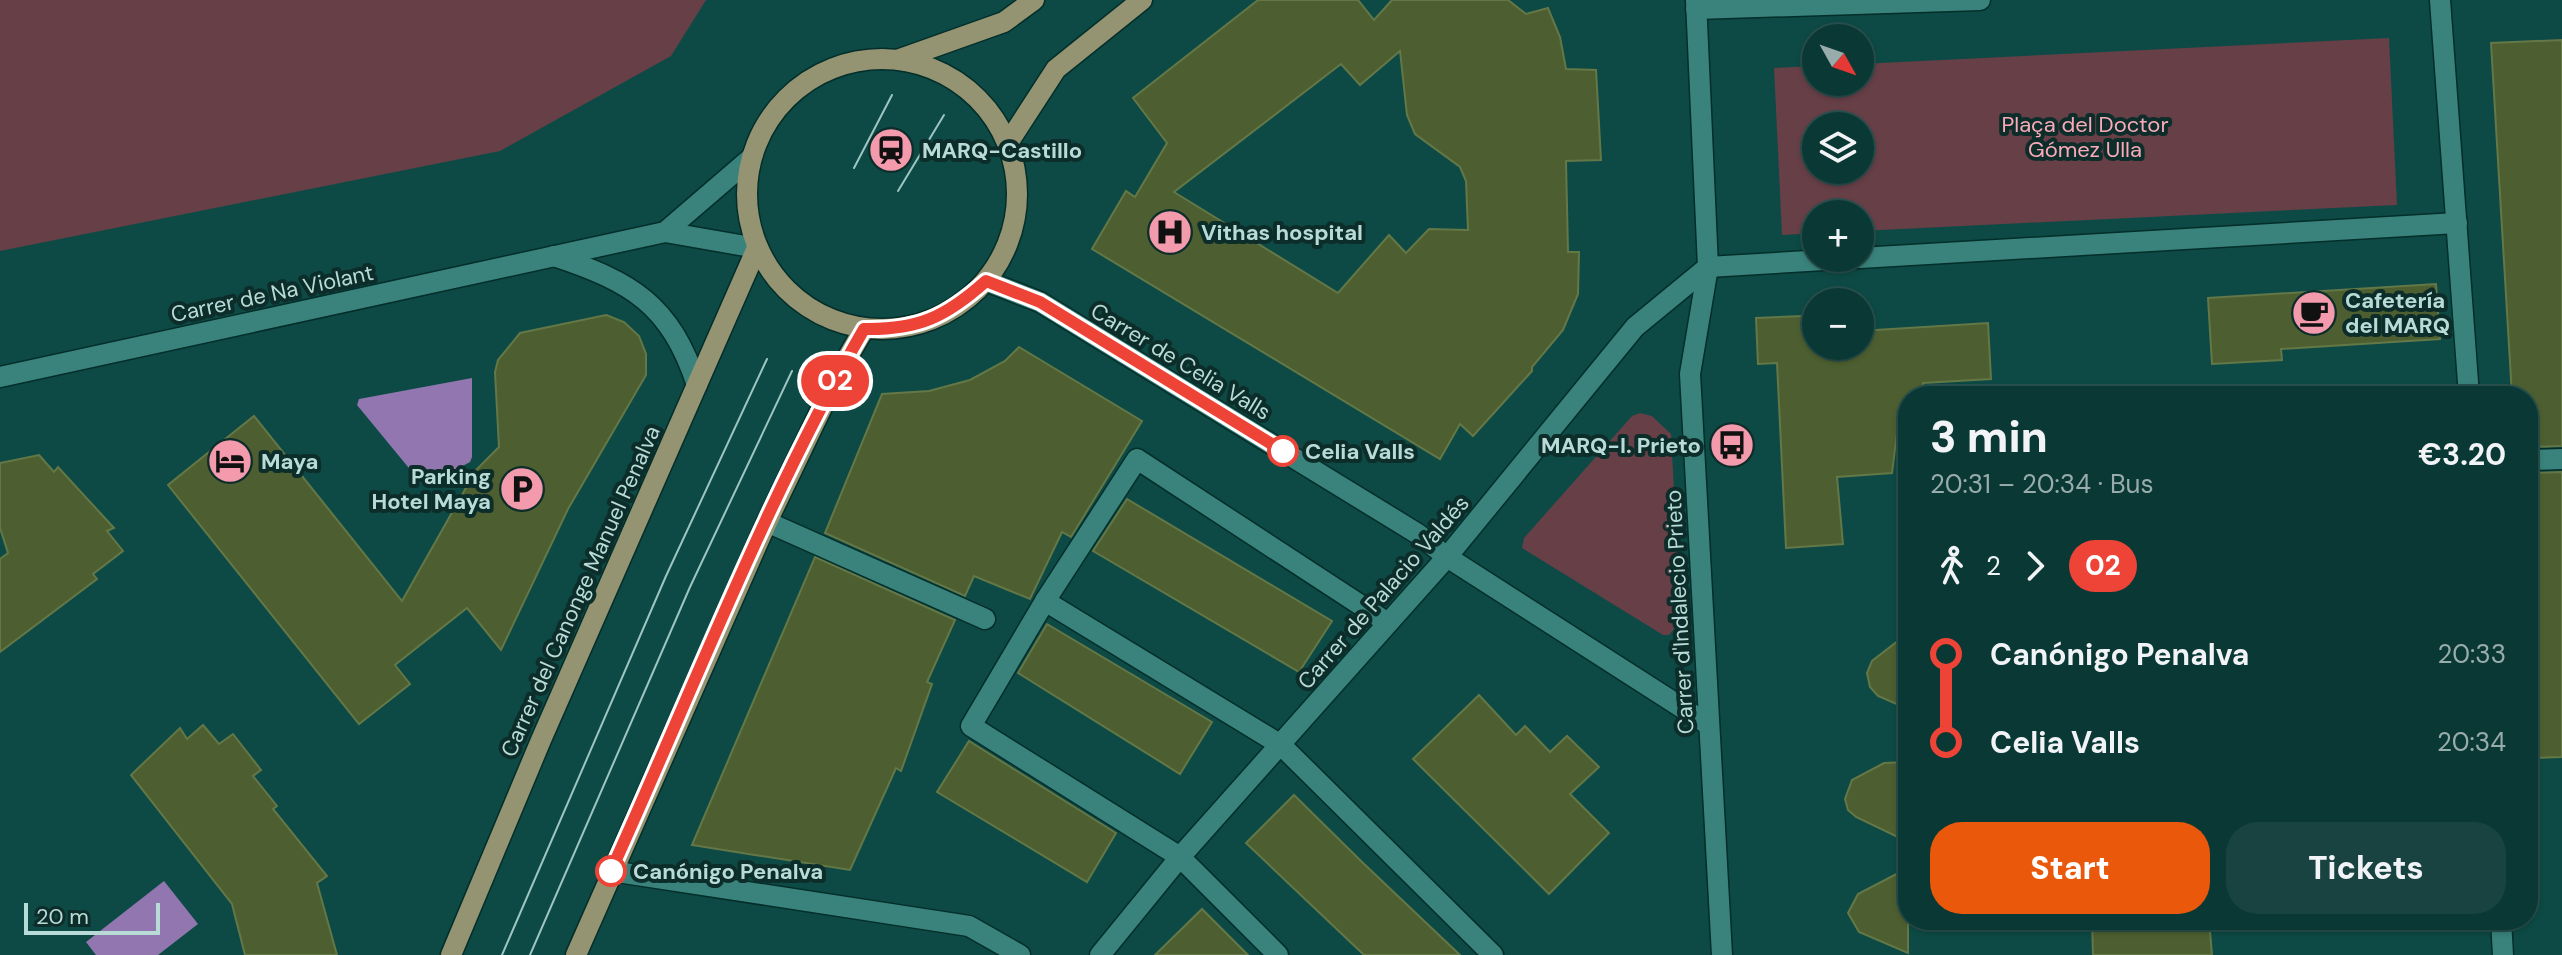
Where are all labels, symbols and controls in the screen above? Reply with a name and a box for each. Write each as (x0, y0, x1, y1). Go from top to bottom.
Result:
north arrow (1802, 24, 1874, 96)
map controls (1802, 24, 1874, 360)
park label: Plaça del Doctor Gómez Ulla (2001, 110, 2169, 164)
button: layers (1802, 112, 1874, 184)
station icon: MARQ-Castillo (867, 126, 915, 174)
place label: MARQ-Castillo (922, 136, 1082, 165)
button: + (1802, 200, 1874, 272)
hospital icon: Vithas hospital (1146, 208, 1194, 256)
place label: Vithas hospital (1201, 218, 1363, 247)
street label: Carrer de Na Violant (168, 258, 376, 329)
place label: Cafetería del MARQ (2345, 286, 2450, 340)
button: − (1802, 288, 1874, 360)
cafe icon: Cafetería del MARQ (2290, 289, 2338, 337)
street label: Carrer de Celia Valls (1085, 296, 1276, 427)
line badge: 02 (799, 355, 871, 407)
text: 02 (817, 362, 853, 399)
text: 3 min (1930, 408, 2048, 466)
street label: Carrer del Canonge Manuel Penalva (494, 421, 667, 761)
bus stop icon: MARQ-I. Prieto (1708, 421, 1756, 469)
place label: MARQ-I. Prieto (1541, 431, 1701, 460)
text: €3.20 (2418, 435, 2506, 474)
marker: Celia Valls (1268, 436, 1298, 466)
hotel icon: Maya (206, 437, 254, 485)
place label: Celia Valls (1305, 437, 1415, 466)
place label: Maya (261, 447, 318, 476)
place label: Parking Hotel Maya (372, 462, 491, 516)
parking icon: Parking Hotel Maya (498, 465, 546, 513)
text: 20:31 – 20:34 · Bus (1930, 467, 2154, 501)
street label: Carrer de Palacio Valdés (1291, 489, 1476, 695)
street label: Carrer d'Indalecio Prieto (1659, 489, 1700, 735)
icon: walk (1930, 544, 1974, 588)
icon: forward (2013, 544, 2057, 588)
text: 02 (2085, 547, 2121, 584)
text: 2 (1986, 549, 2001, 583)
text: Canónigo Penalva (1990, 635, 2249, 674)
text: 20:33 (2438, 637, 2506, 671)
text: Celia Valls (1990, 723, 2140, 762)
text: 20:34 (2437, 725, 2506, 759)
button: Start (1930, 822, 2210, 914)
button: Tickets (2226, 822, 2506, 914)
marker: Canónigo Penalva (596, 856, 626, 886)
place label: Canónigo Penalva (633, 857, 823, 886)
scale bar (24, 899, 160, 935)
text: 20 m (36, 902, 89, 931)

